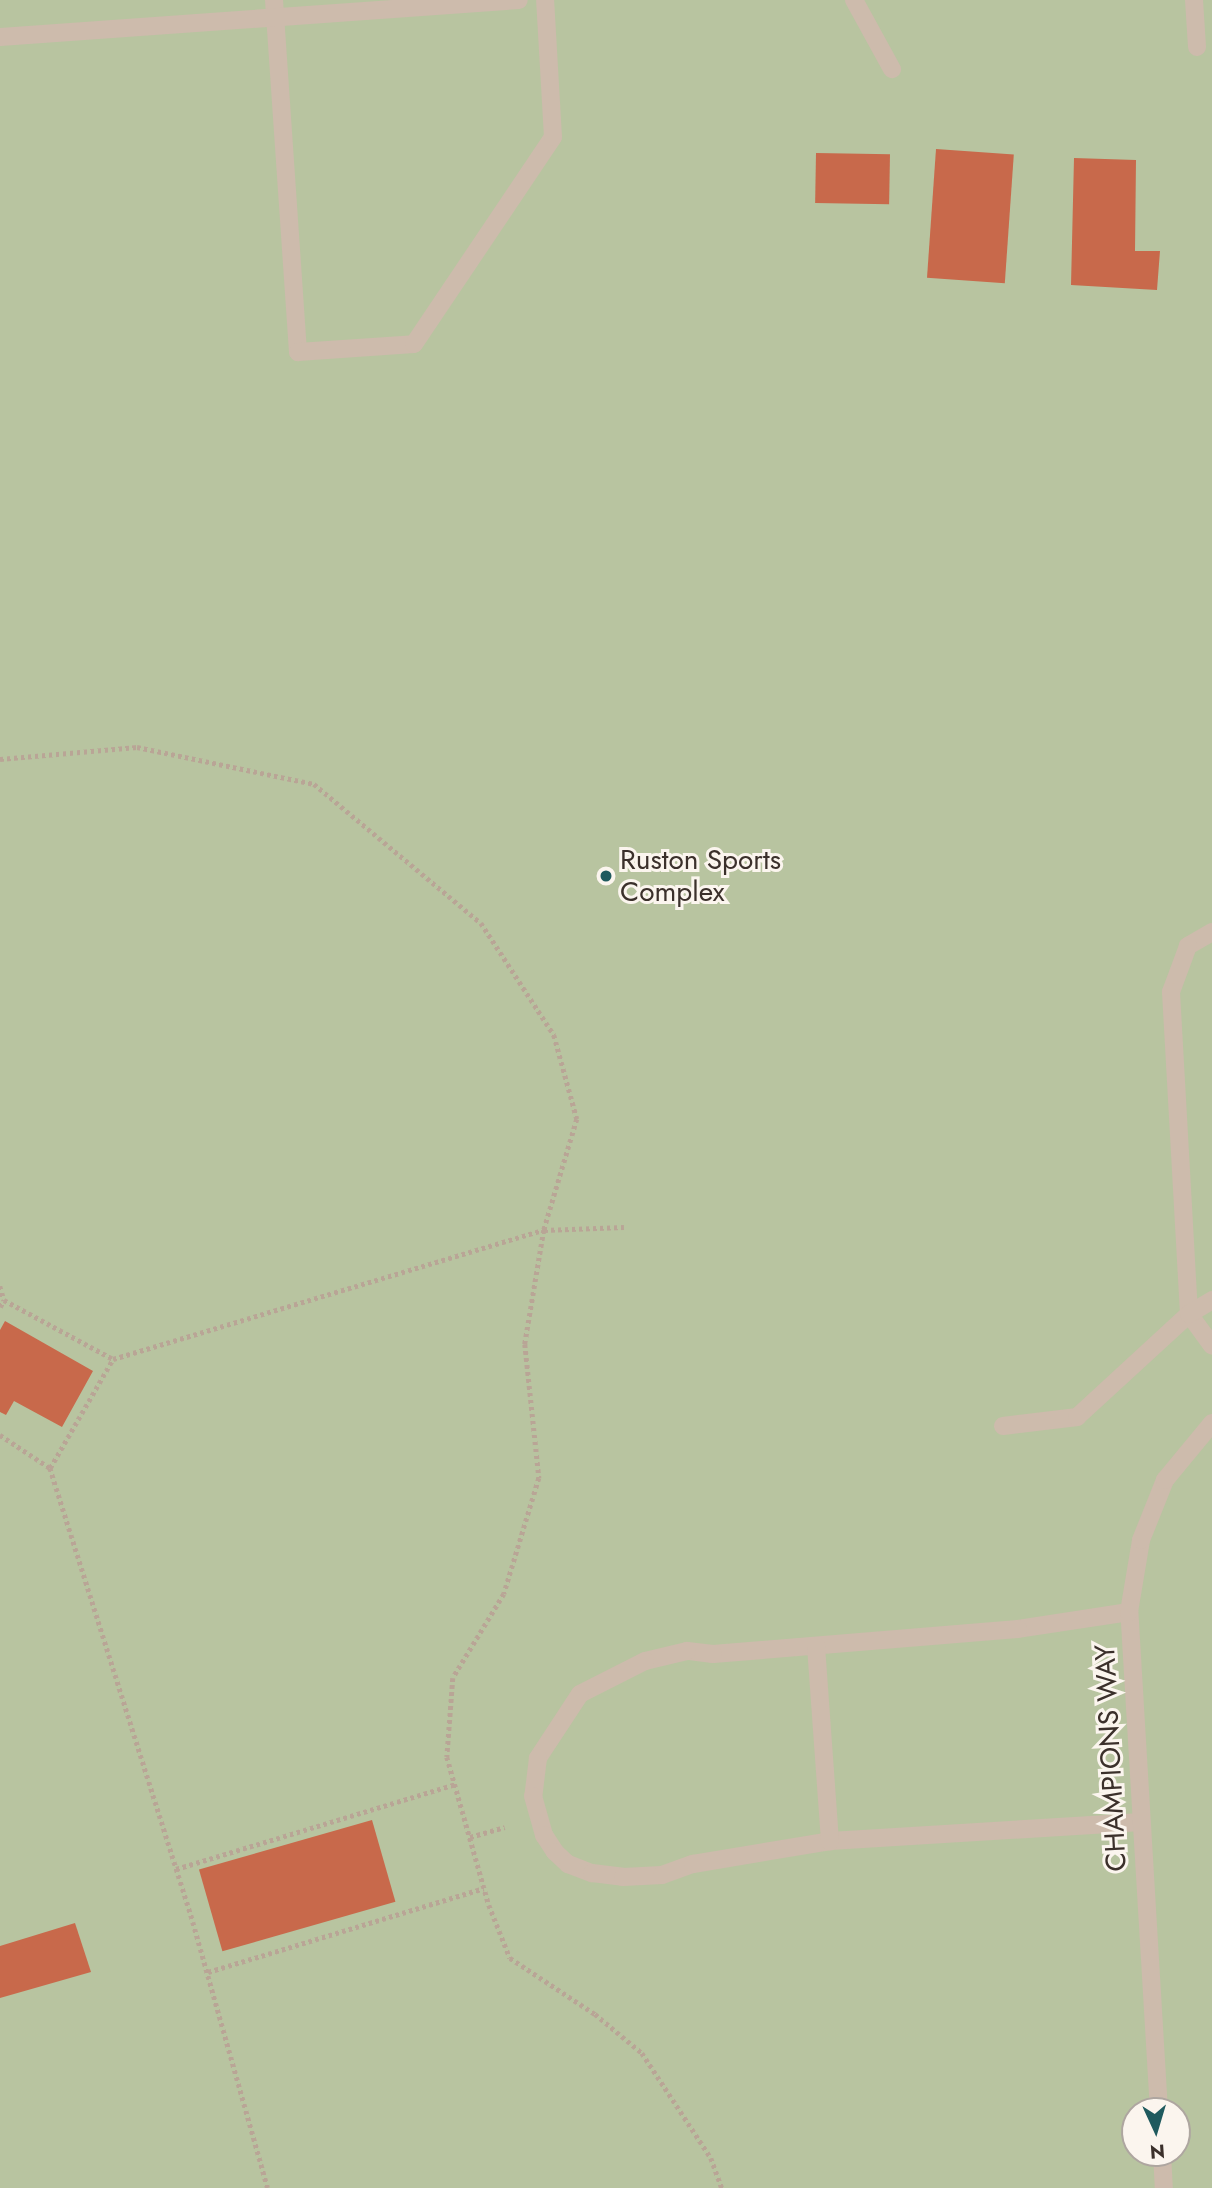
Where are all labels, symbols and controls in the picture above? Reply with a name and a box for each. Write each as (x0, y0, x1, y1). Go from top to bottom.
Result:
place label: Ruston Sports Complex (620, 843, 781, 909)
marker: Ruston Sports Complex (598, 868, 614, 884)
street label: CHAMPIONS WAY (1088, 1644, 1134, 1872)
north arrow (1121, 2097, 1191, 2167)
text: N (1149, 2137, 1166, 2165)

